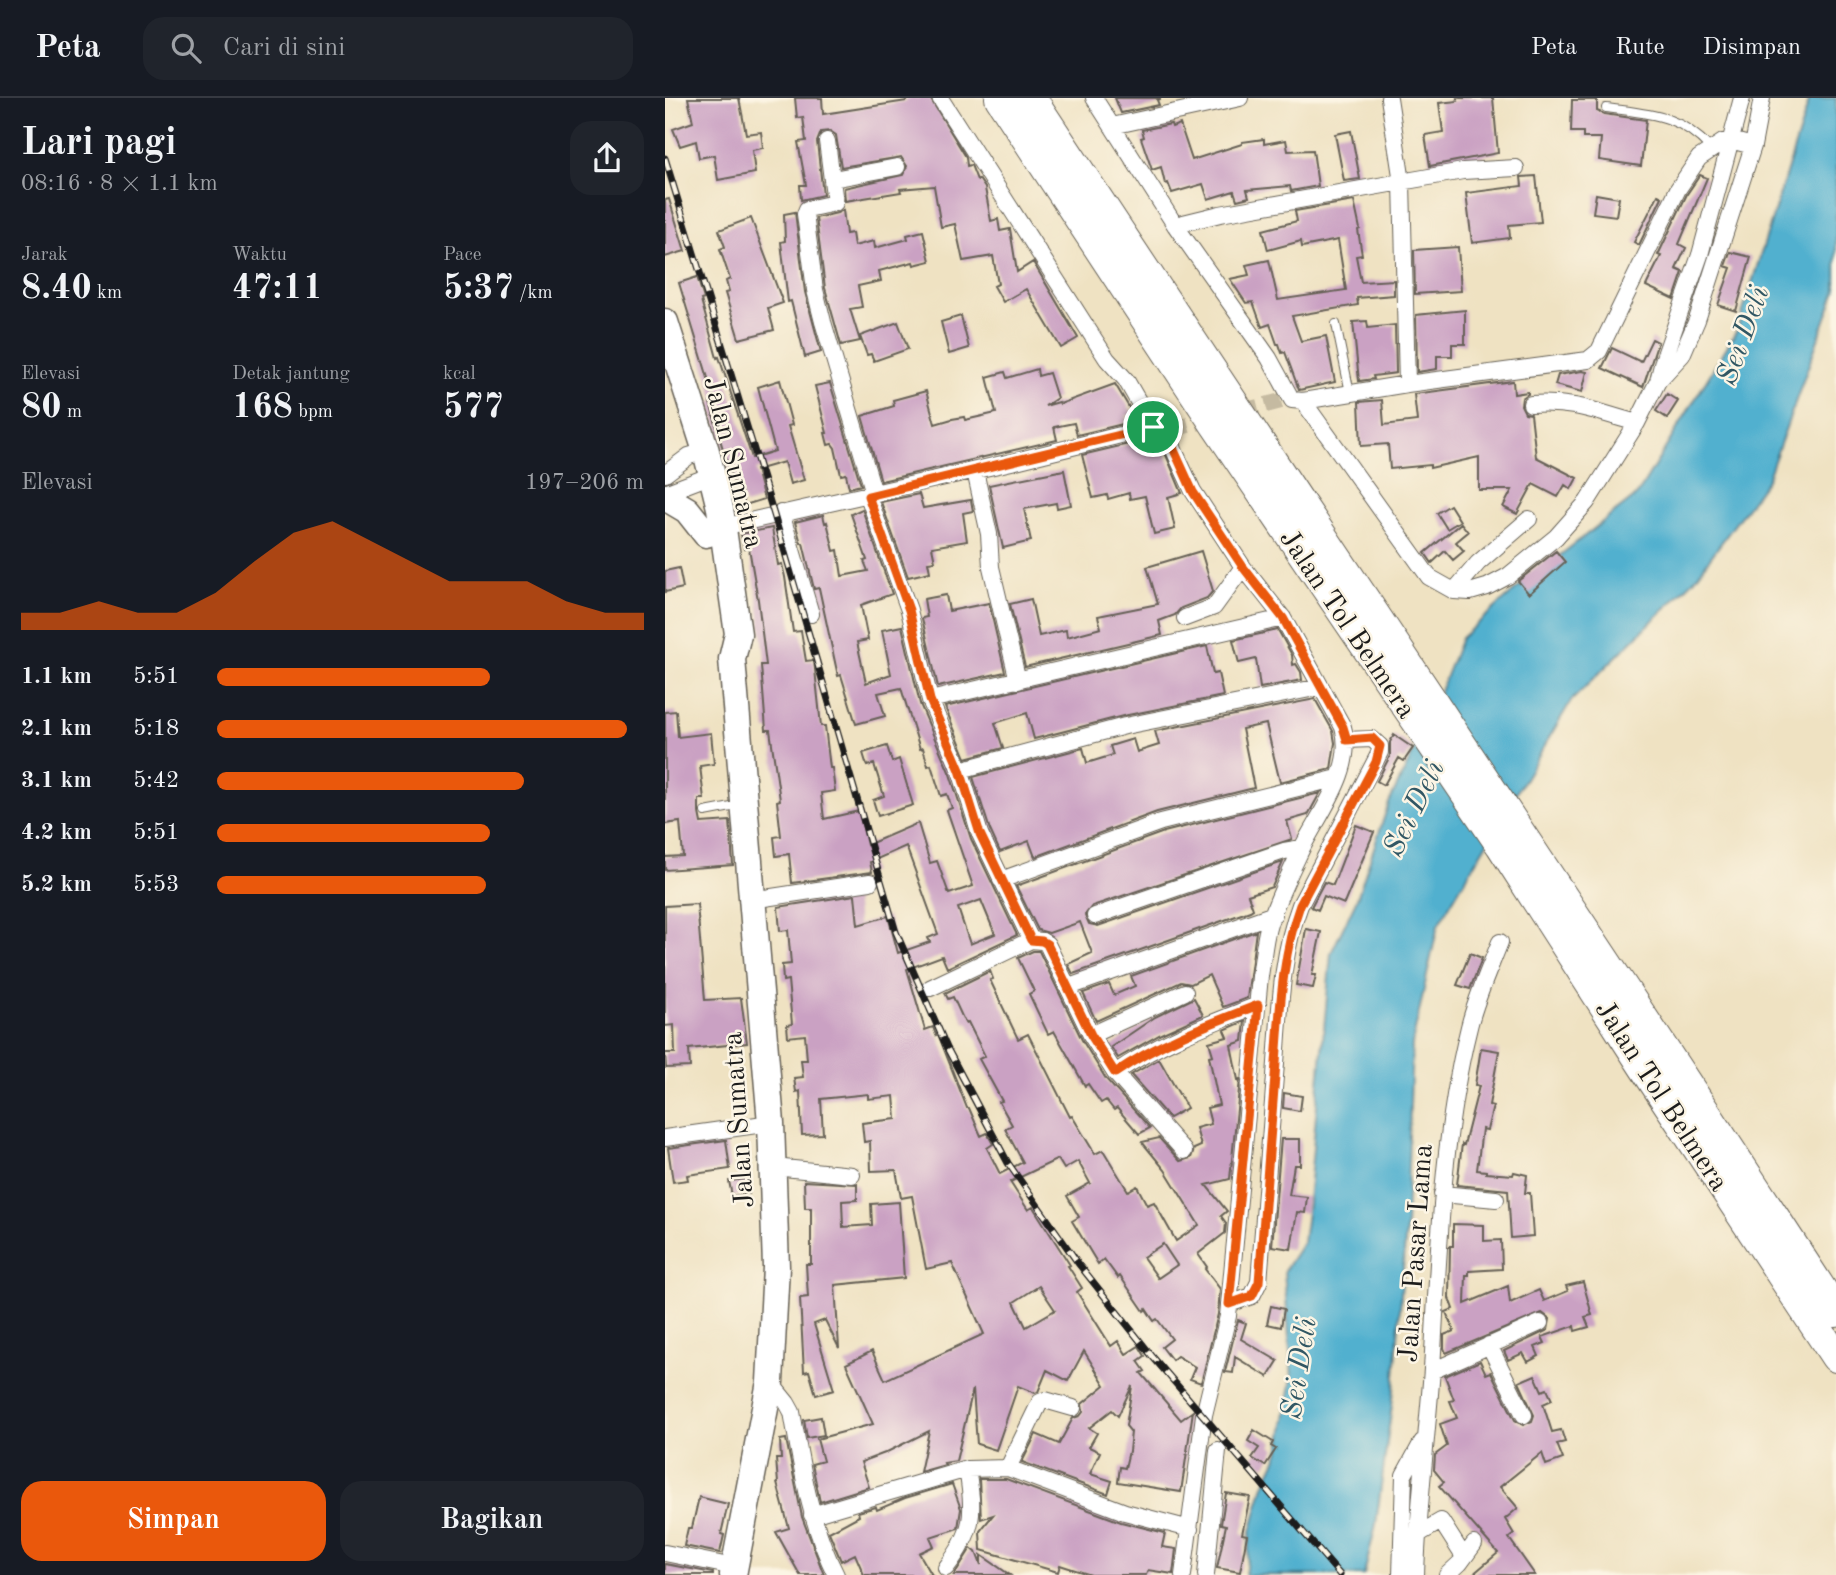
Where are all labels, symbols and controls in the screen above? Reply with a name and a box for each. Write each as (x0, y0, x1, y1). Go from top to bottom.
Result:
search box (143, 17, 633, 80)
icon: search (167, 29, 205, 67)
text: Peta (35, 32, 101, 65)
text: Cari di sini (223, 35, 345, 61)
text: Peta (1531, 36, 1577, 60)
text: Rute (1615, 36, 1665, 60)
text: Disimpan (1703, 36, 1801, 60)
button: share (570, 121, 644, 195)
text: Lari pagi (21, 125, 176, 163)
text: 08:16 · 8 × 1.1 km (21, 172, 218, 195)
text: Jarak (21, 246, 68, 265)
text: Waktu (232, 246, 287, 265)
text: Pace (443, 246, 482, 265)
text: 8.40 (21, 271, 92, 306)
text: 47:11 (232, 271, 323, 306)
text: 5:37 (443, 271, 514, 306)
water label: Sei Deli (1712, 282, 1776, 389)
text: km (92, 284, 122, 303)
text: /km (514, 284, 553, 303)
text: Elevasi (21, 365, 80, 384)
text: Detak jantung (232, 365, 350, 384)
text: kcal (443, 365, 476, 384)
street label: Jalan Sumatra (697, 374, 767, 552)
text: 80 (21, 390, 62, 425)
text: 168 (232, 390, 293, 425)
text: 577 (443, 390, 504, 425)
pin (1123, 397, 1183, 457)
text: m (62, 403, 82, 422)
text: bpm (293, 403, 333, 422)
icon: arrive (1134, 408, 1172, 446)
text: Elevasi (21, 471, 93, 494)
text: 197–206 m (525, 471, 644, 494)
street label: Jalan Tol Belmera (1273, 525, 1420, 724)
text: 1.1 km (21, 665, 92, 688)
text: 5:51 (133, 665, 179, 688)
text: 2.1 km (21, 717, 92, 740)
text: 5:18 (133, 717, 179, 740)
water label: Sei Deli (1379, 756, 1451, 862)
text: 3.1 km (21, 769, 92, 792)
text: 5:42 (133, 769, 179, 792)
text: 4.2 km (21, 821, 92, 844)
text: 5:51 (133, 821, 179, 844)
text: 5.2 km (21, 873, 92, 896)
text: 5:53 (133, 873, 179, 896)
street label: Jalan Tol Belmera (1589, 996, 1732, 1197)
street label: Jalan Sumatra (720, 1030, 760, 1209)
street label: Jalan Pasar Lama (1395, 1143, 1439, 1363)
water label: Sei Deli (1277, 1315, 1323, 1421)
button: Simpan (21, 1481, 326, 1561)
button: Bagikan (340, 1481, 644, 1561)

